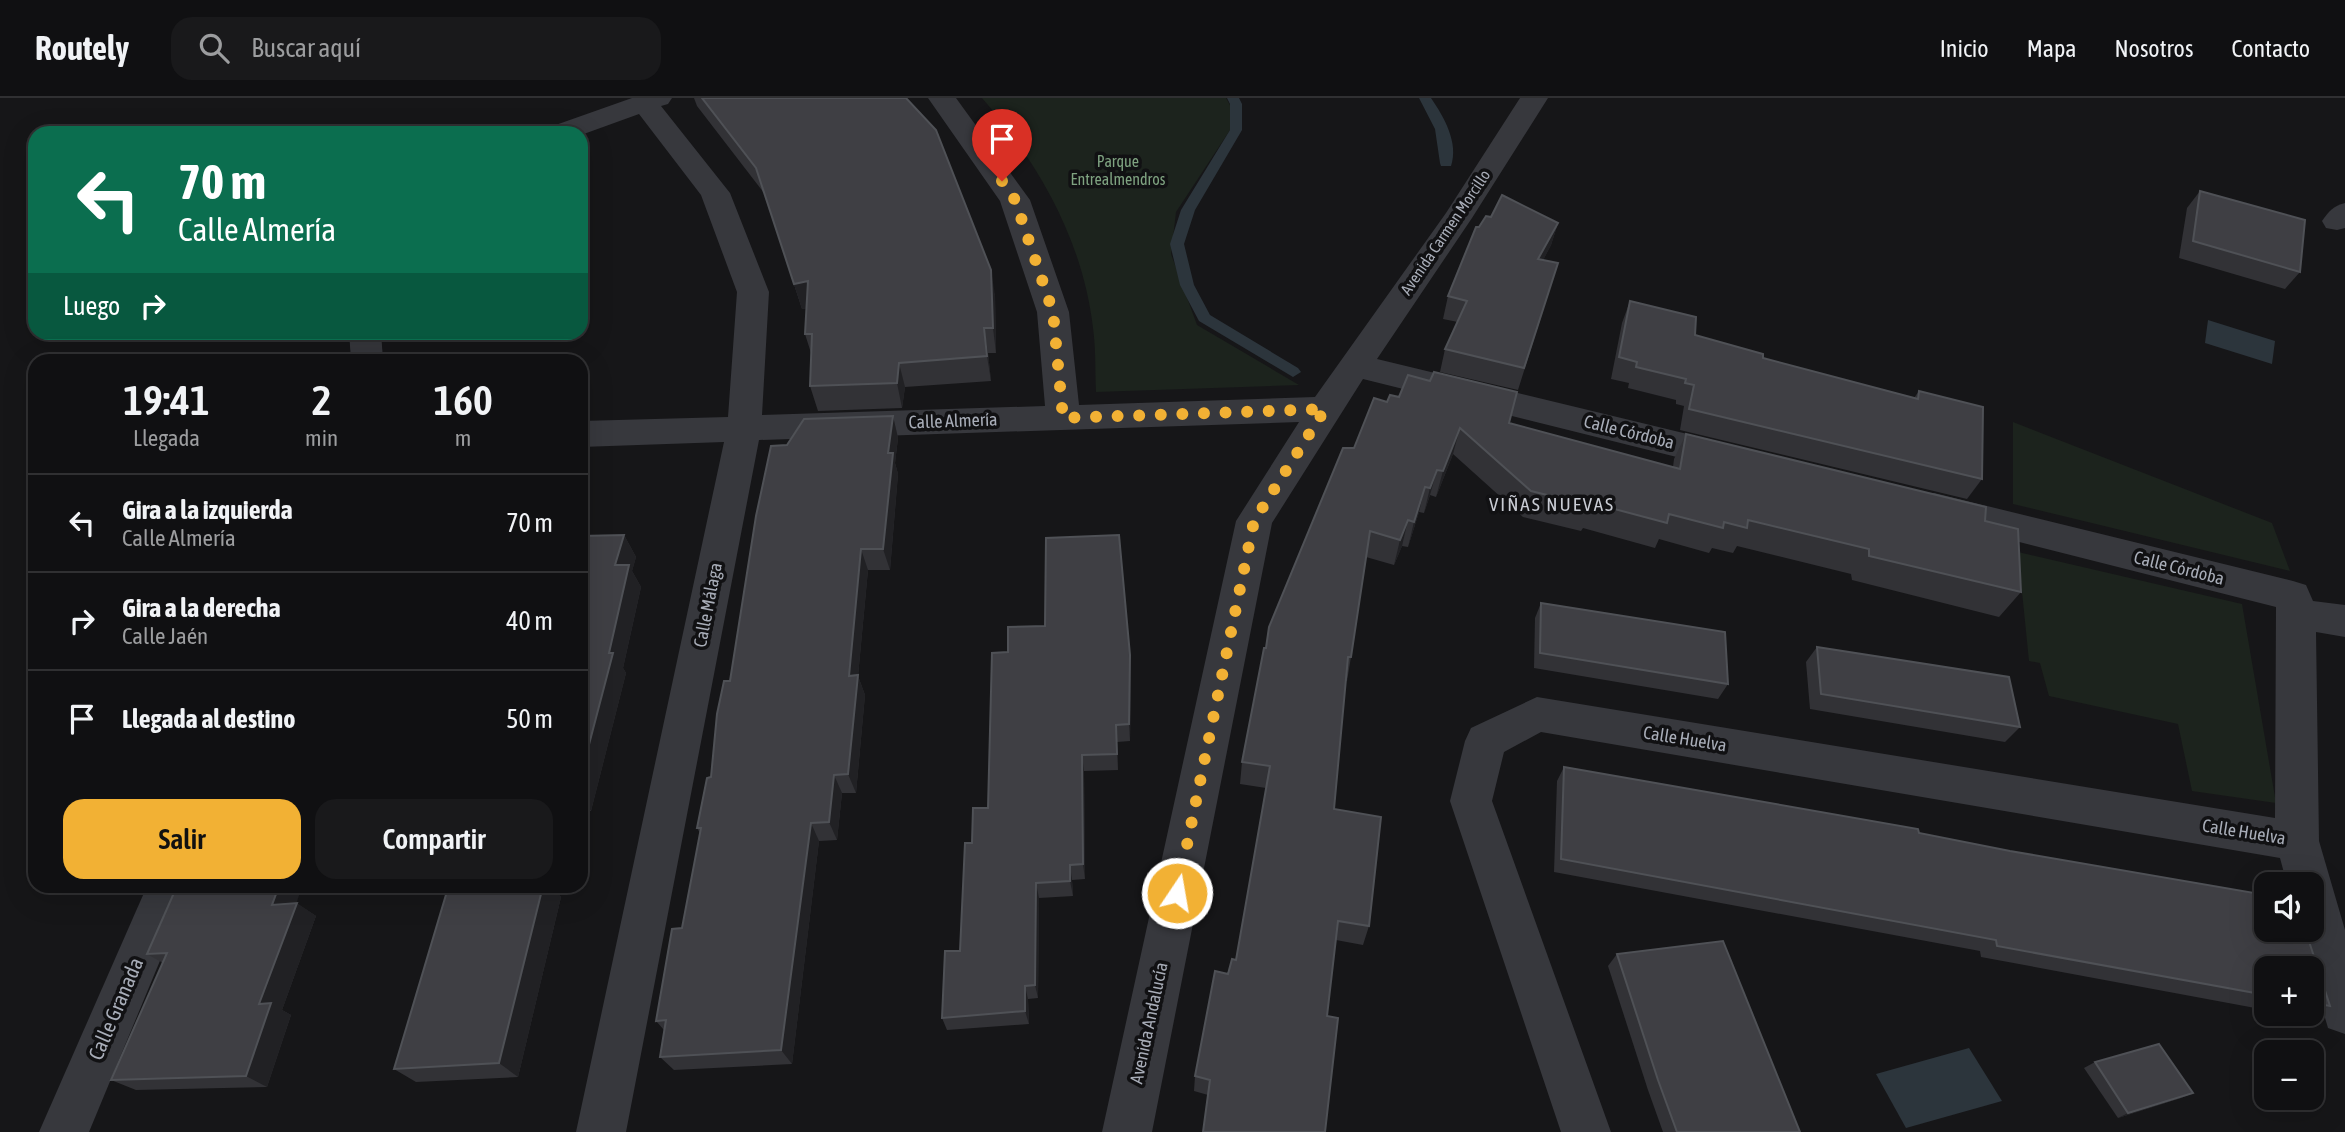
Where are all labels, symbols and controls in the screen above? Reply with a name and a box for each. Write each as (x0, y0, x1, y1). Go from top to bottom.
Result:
search box (171, 17, 661, 80)
text: Routely (35, 29, 129, 67)
icon: search (195, 29, 233, 67)
text: Buscar aquí (251, 33, 361, 63)
text: Inicio (1940, 35, 1989, 62)
text: Mapa (2027, 35, 2076, 62)
text: Nosotros (2114, 35, 2193, 62)
text: Contacto (2231, 35, 2310, 62)
pin (972, 109, 1032, 181)
icon: arrive (983, 120, 1021, 158)
park label: Parque Entrealmendros (1071, 152, 1166, 188)
text: 70 m (178, 153, 266, 209)
icon: left (63, 154, 154, 245)
street label: Avenida Carmen Morcillo (1397, 166, 1493, 298)
text: Calle Almería (178, 211, 336, 248)
icon: right (134, 287, 172, 325)
text: Luego (63, 291, 120, 321)
text: 19:41 (123, 376, 210, 424)
text: 2 (312, 376, 331, 424)
text: 160 (433, 376, 493, 424)
street label: Calle Almería (908, 408, 998, 433)
street label: Calle Córdoba (1582, 410, 1676, 453)
text: Llegada (133, 425, 200, 451)
text: min (305, 425, 338, 451)
text: m (455, 425, 471, 451)
district label: VIÑAS NUEVAS (1489, 493, 1615, 515)
text: Gira a la izquierda (122, 495, 293, 525)
icon: left (63, 504, 101, 542)
text: 70 m (506, 508, 553, 538)
text: Calle Almería (122, 525, 236, 551)
street label: Calle Córdoba (2132, 546, 2226, 589)
street label: Calle Málaga (689, 561, 726, 649)
text: Gira a la derecha (122, 593, 281, 623)
icon: right (63, 602, 101, 640)
text: 40 m (506, 606, 553, 636)
text: Calle Jaén (122, 623, 208, 649)
icon: arrive (63, 700, 101, 738)
text: Llegada al destino (122, 704, 295, 734)
text: 50 m (506, 704, 553, 734)
street label: Calle Huelva (1642, 722, 1728, 755)
button: Salir (63, 799, 301, 879)
button: Compartir (315, 799, 553, 879)
street label: Calle Huelva (2201, 815, 2287, 848)
position arrow (1140, 856, 1214, 930)
map controls (2254, 872, 2324, 1110)
button: sound (2254, 872, 2324, 942)
street label: Calle Granada (83, 954, 147, 1063)
button: + (2254, 956, 2324, 1026)
street label: Avenida Andalucía (1125, 960, 1172, 1086)
button: − (2254, 1040, 2324, 1110)

